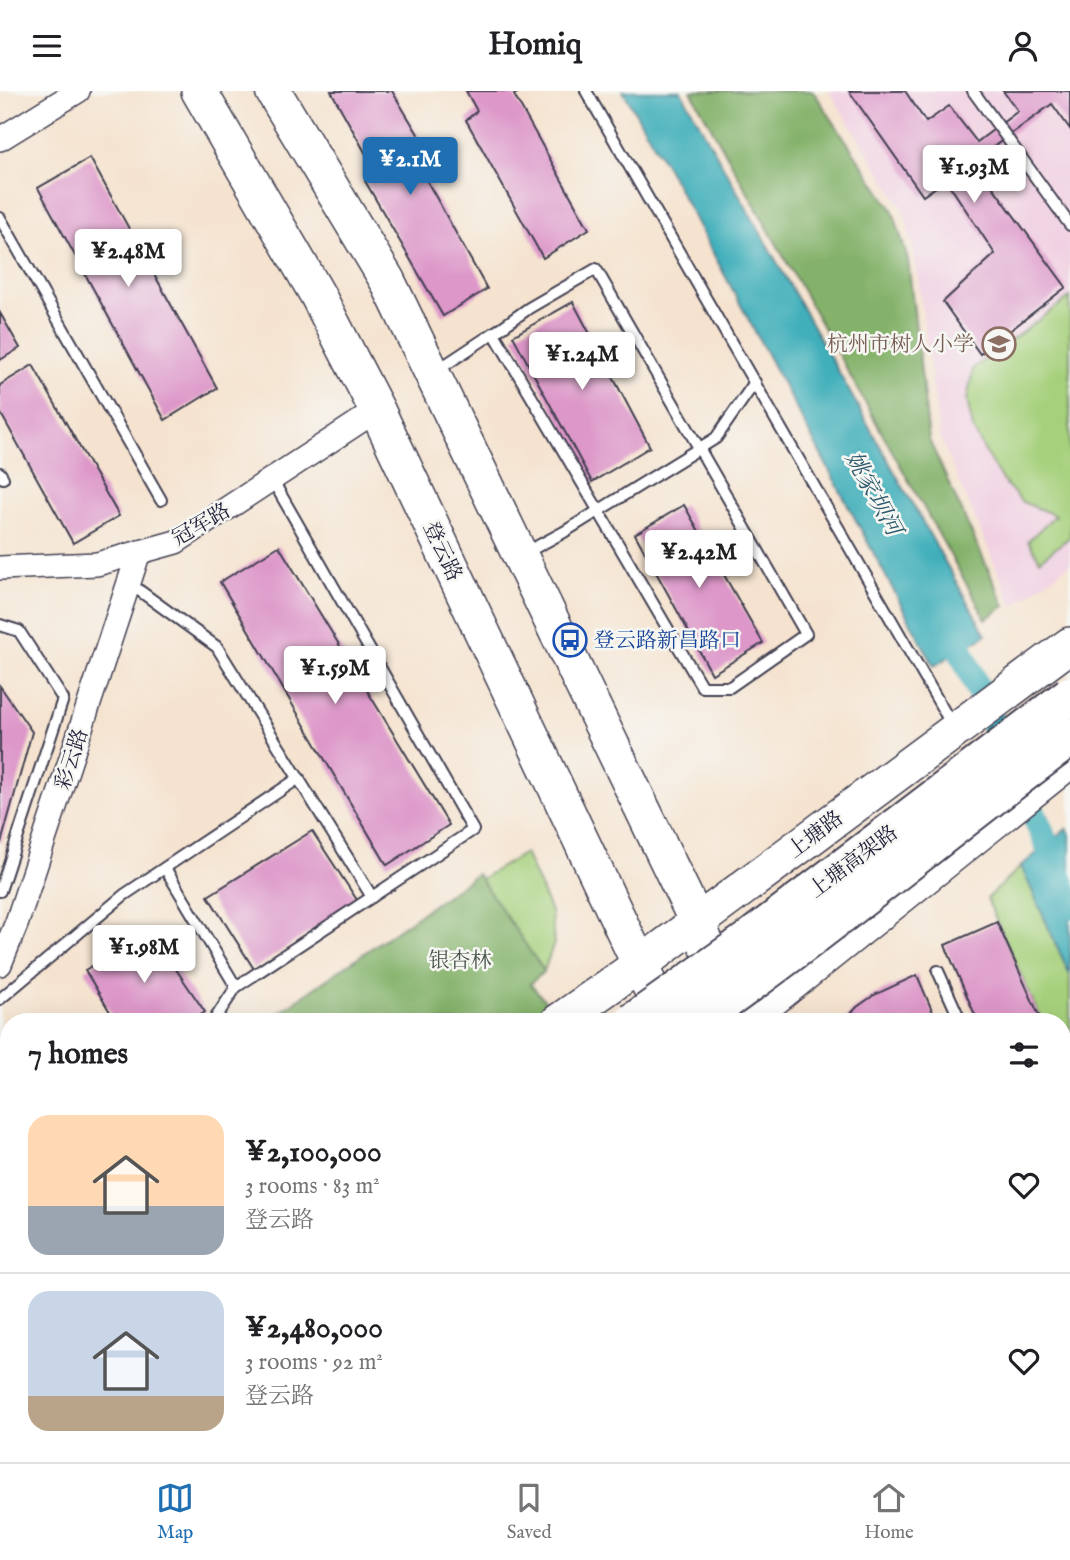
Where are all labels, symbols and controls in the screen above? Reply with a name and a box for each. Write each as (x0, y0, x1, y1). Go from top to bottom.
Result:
text: Homiq (488, 25, 582, 66)
icon: menu (28, 27, 66, 65)
icon: person (1004, 27, 1042, 65)
pin: ¥2.1M (361, 137, 459, 197)
text: ¥2.1M (379, 145, 441, 174)
pin: ¥1.93M (917, 145, 1031, 205)
text: ¥1.93M (939, 153, 1009, 182)
pin: ¥2.48M (71, 229, 185, 289)
text: ¥2.48M (91, 237, 165, 266)
school or university icon: 杭州市树人小学 (980, 325, 1018, 363)
place label: 杭州市树人小学 (827, 332, 974, 359)
pin: ¥1.24M (525, 333, 639, 392)
text: ¥1.24M (545, 340, 619, 369)
water label: 姚家坝河 (838, 446, 910, 544)
street label: 冠军路 (168, 498, 236, 553)
street label: 登云路 (416, 517, 467, 586)
pin: ¥2.42M (642, 531, 756, 590)
text: ¥2.42M (661, 538, 737, 567)
bus stop icon: 登云路新昌路口 (551, 621, 589, 659)
place label: 登云路新昌路口 (594, 628, 741, 655)
pin: ¥1.59M (278, 647, 392, 706)
text: ¥1.59M (300, 654, 370, 683)
street label: 彩云路 (50, 725, 95, 794)
street label: 上塘路 (783, 805, 849, 865)
street label: 上塘高架路 (804, 820, 904, 905)
pin: ¥1.98M (87, 925, 201, 985)
text: ¥1.98M (109, 933, 179, 962)
park label: 银杏林 (429, 948, 492, 975)
text: 7 homes (28, 1036, 128, 1074)
icon: filters (1005, 1036, 1043, 1074)
text: ¥2,100,000 (245, 1134, 382, 1172)
icon: home (84, 1143, 168, 1227)
icon: heart (1005, 1166, 1043, 1204)
text: 3 rooms · 83 m² (245, 1172, 380, 1201)
text: 登云路 (245, 1206, 314, 1235)
text: ¥2,480,000 (245, 1310, 383, 1348)
icon: home (84, 1319, 168, 1403)
icon: heart (1005, 1342, 1043, 1380)
text: 3 rooms · 92 m² (245, 1348, 383, 1377)
text: 登云路 (245, 1382, 314, 1411)
tab: Map (156, 1479, 194, 1545)
tab: Saved (507, 1479, 552, 1545)
tab: Home (864, 1479, 914, 1545)

